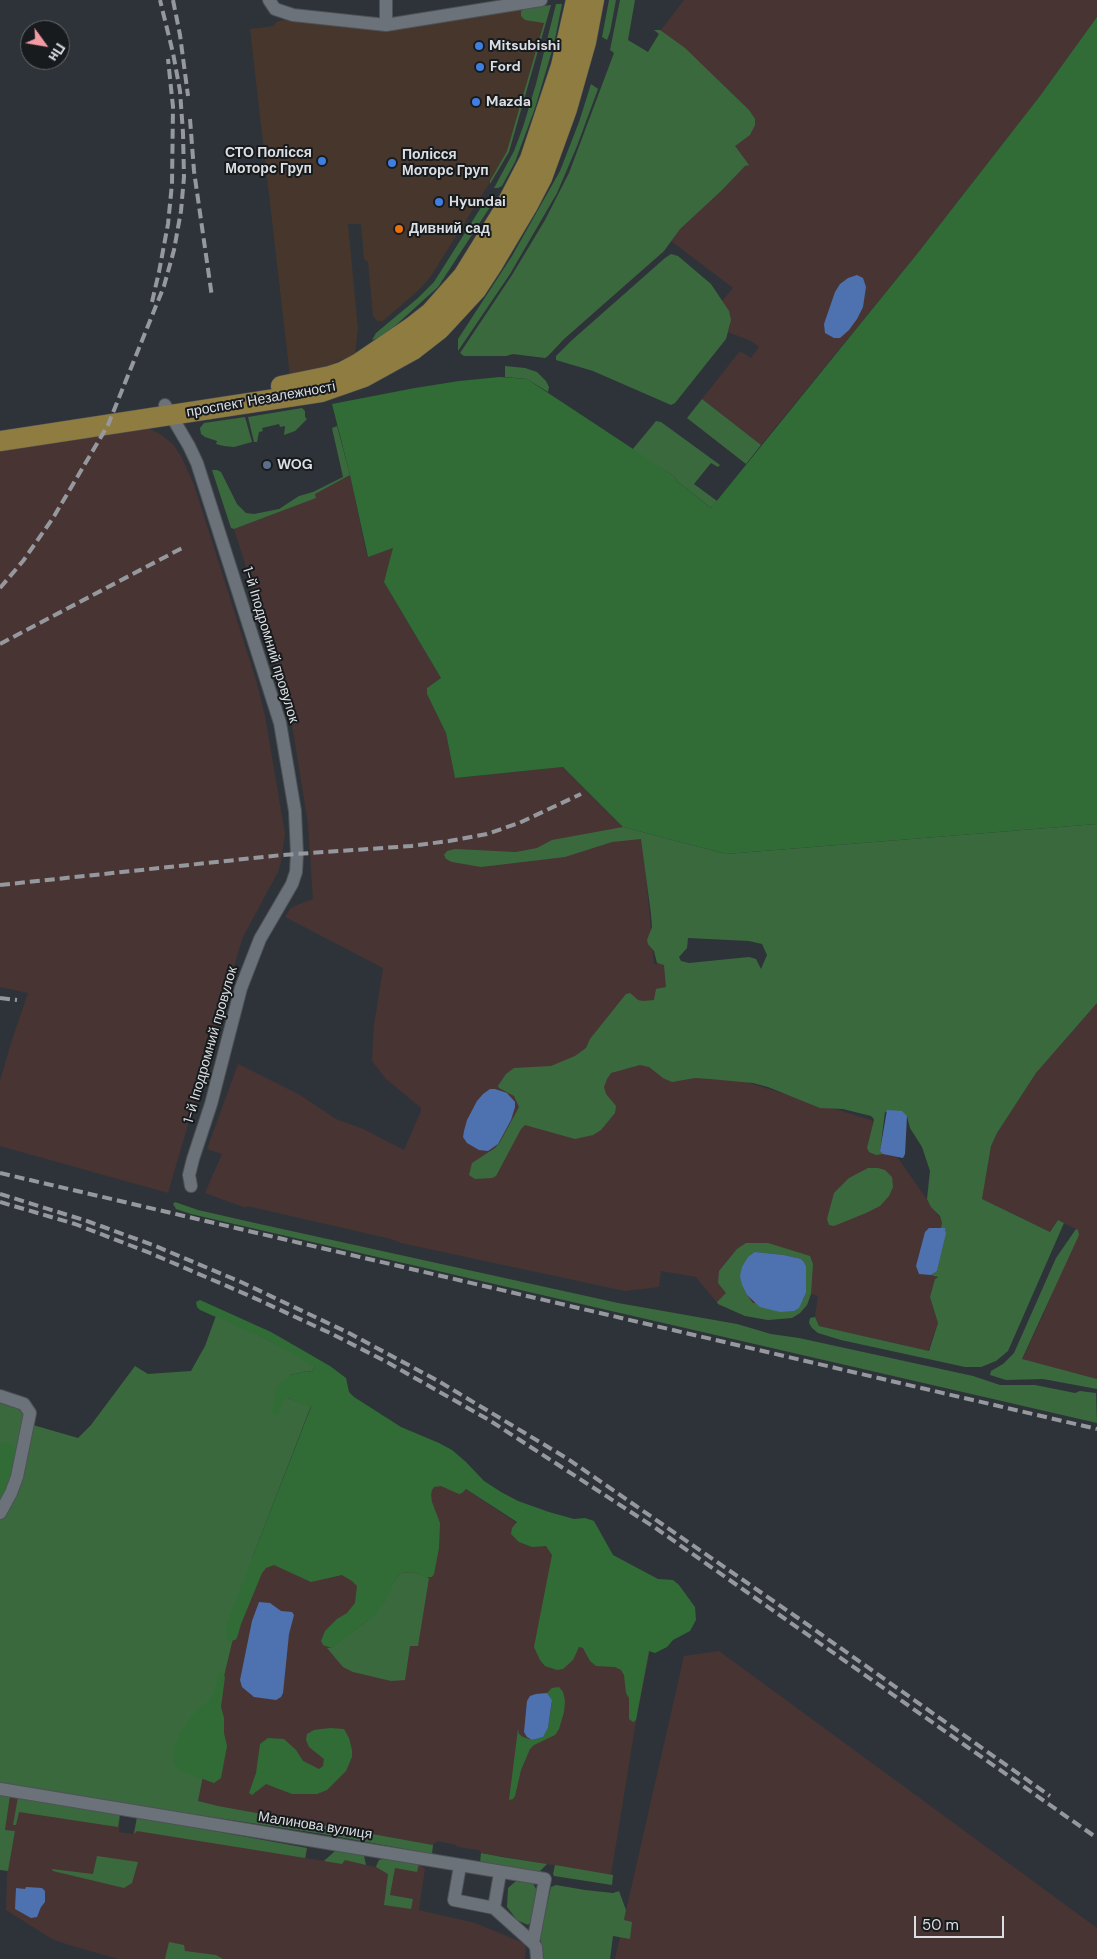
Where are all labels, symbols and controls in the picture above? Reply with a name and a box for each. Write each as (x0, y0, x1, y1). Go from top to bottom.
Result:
north arrow (20, 20, 70, 70)
place label: Mitsubishi (489, 38, 560, 54)
text: Пн (44, 40, 69, 65)
marker: Mitsubishi (473, 40, 485, 52)
place label: Ford (490, 59, 521, 75)
marker: Ford (474, 61, 486, 73)
place label: Mazda (486, 94, 531, 110)
marker: Mazda (470, 96, 482, 108)
place label: СТО Полісся Моторс Груп (225, 145, 312, 178)
place label: Полісся Моторс Груп (402, 147, 489, 180)
marker: СТО Полісся Моторс Груп (316, 155, 328, 167)
marker: Полісся Моторс Груп (386, 157, 398, 169)
place label: Hyundai (449, 194, 506, 210)
marker: Hyundai (433, 196, 445, 208)
place label: Дивний сад (409, 221, 490, 237)
marker: Дивний сад (393, 223, 405, 235)
street label: проспект Незалежності (185, 379, 337, 421)
place label: WOG (277, 457, 313, 473)
marker: WOG (261, 459, 273, 471)
street label: 1-й Іподромний провулок (238, 565, 302, 725)
street label: 1-й Іподромний провулок (181, 965, 241, 1125)
street label: Малинова вулиця (257, 1809, 373, 1843)
scale bar (917, 1906, 1007, 1938)
text: 50 m (922, 1915, 959, 1935)

